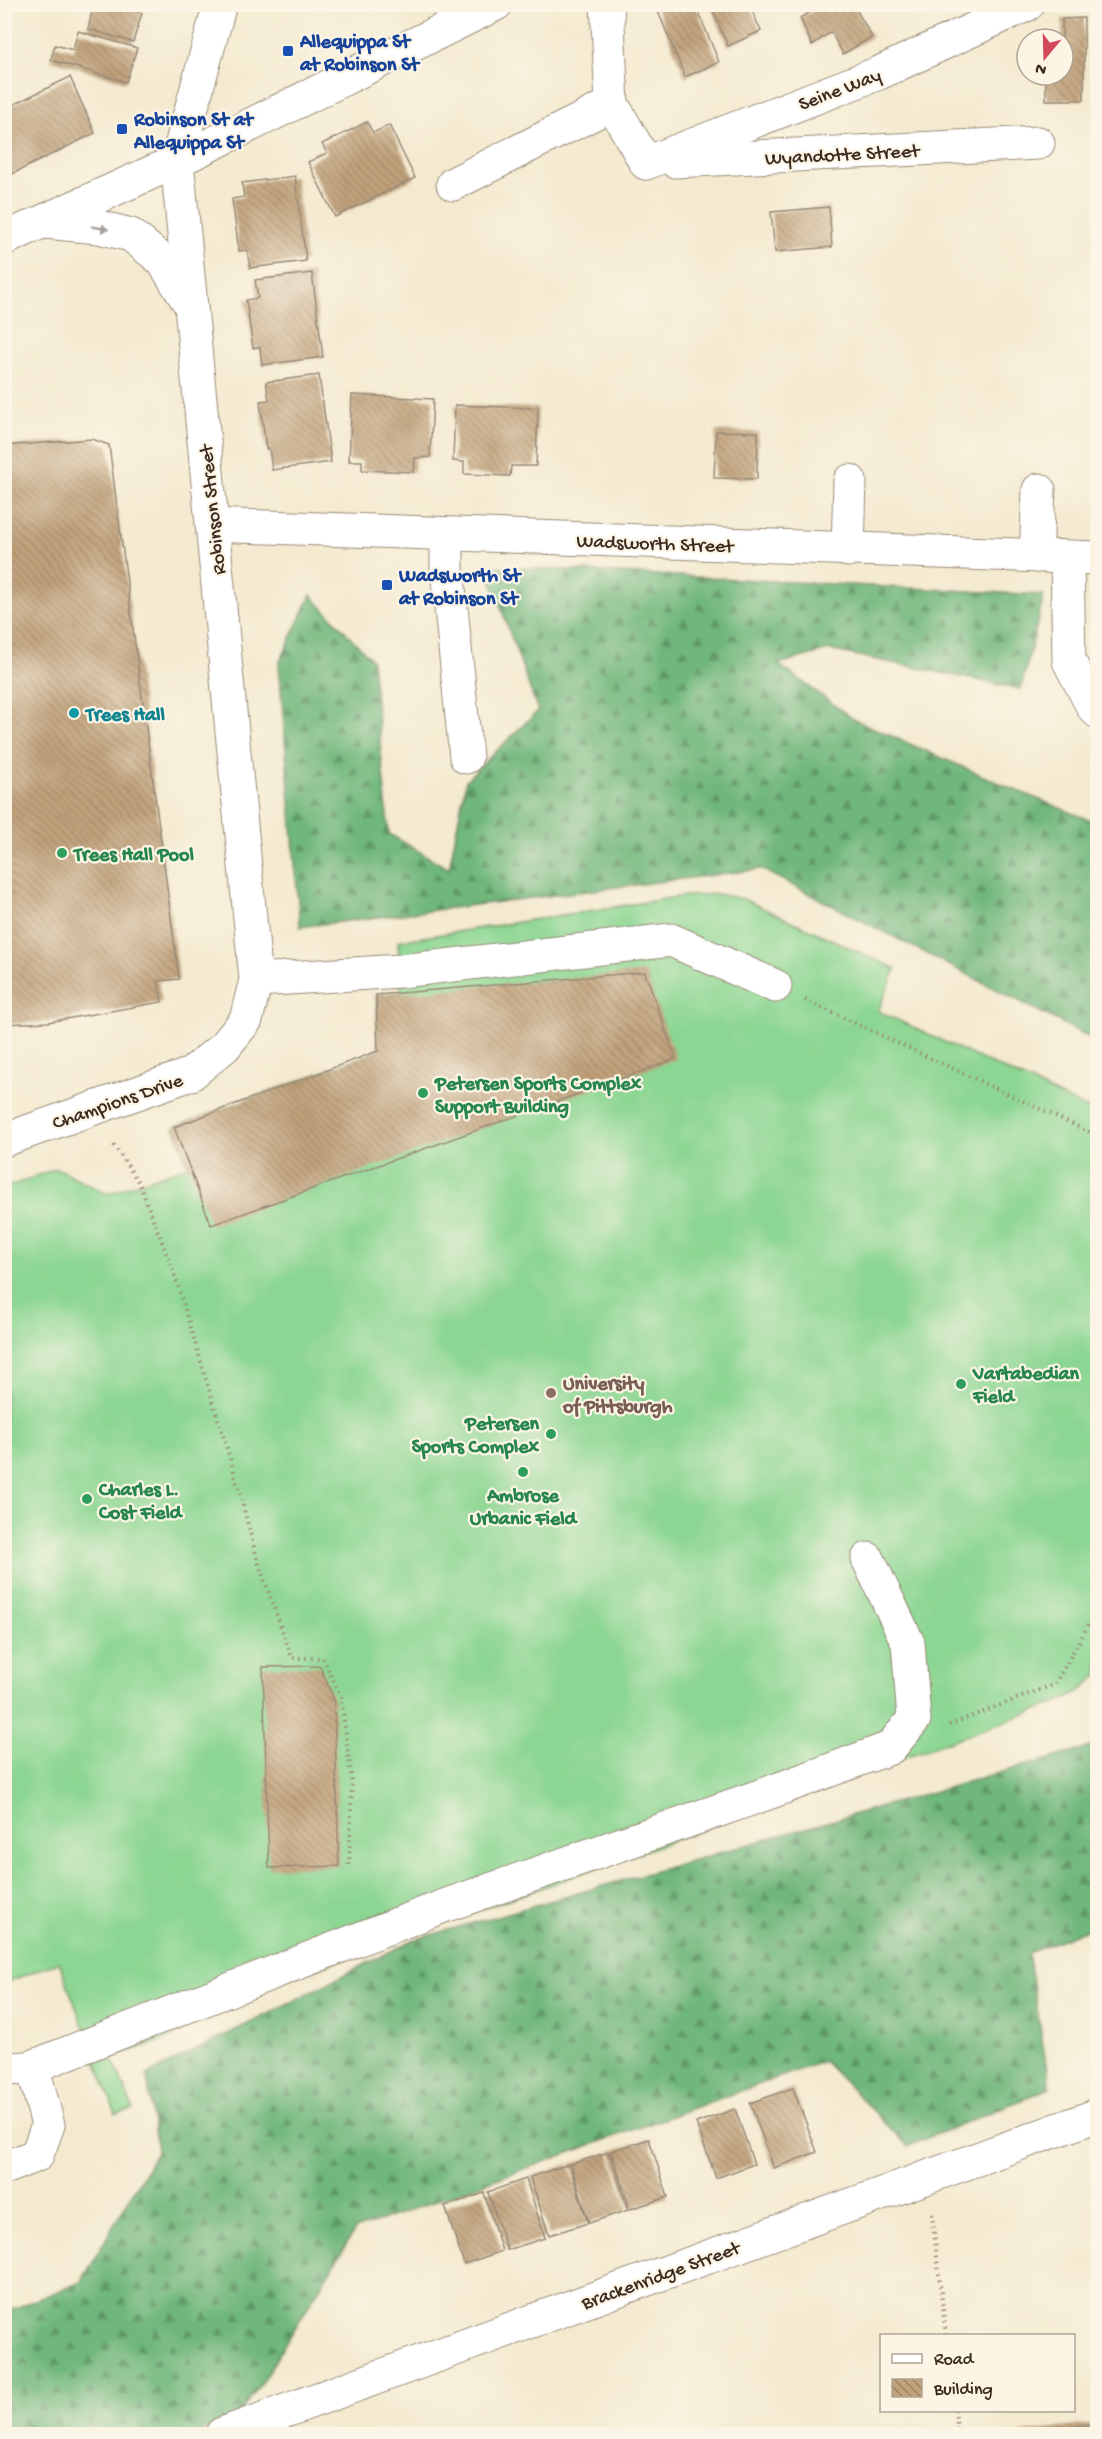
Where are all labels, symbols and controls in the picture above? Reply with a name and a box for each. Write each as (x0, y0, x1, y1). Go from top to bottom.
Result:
north arrow (1015, 27, 1075, 87)
place label: Allequippa St at Robinson St (299, 32, 421, 78)
marker: Allequippa St at Robinson St (281, 44, 295, 58)
text: N (1033, 57, 1049, 79)
street label: Seine Way (796, 65, 885, 117)
place label: Robinson St at Allequippa St (133, 110, 255, 156)
marker: Robinson St at Allequippa St (115, 122, 129, 136)
street label: Wyandotte Street (765, 141, 922, 172)
one-way arrow (91, 224, 110, 233)
street label: Robinson Street (196, 442, 233, 576)
street label: Wadsworth Street (576, 531, 736, 560)
place label: Wadsworth St at Robinson St (398, 566, 522, 612)
marker: Wadsworth St at Robinson St (380, 578, 394, 592)
place label: Trees Hall (84, 705, 165, 728)
marker: Trees Hall (67, 706, 81, 720)
place label: Trees Hall Pool (72, 845, 194, 868)
marker: Trees Hall Pool (55, 846, 69, 860)
street label: Champions Drive (50, 1070, 187, 1136)
place label: Petersen Sports Complex Support Building (434, 1074, 642, 1120)
marker: Petersen Sports Complex Support Building (416, 1086, 430, 1100)
place label: Vartabedian Field (972, 1364, 1080, 1410)
place label: University of Pittsburgh (562, 1374, 673, 1420)
marker: Vartabedian Field (954, 1377, 968, 1391)
marker: University of Pittsburgh (544, 1386, 558, 1400)
place label: Petersen Sports Complex (412, 1414, 539, 1460)
marker: Petersen Sports Complex (544, 1427, 558, 1441)
marker: Ambrose Urbanic Field (516, 1465, 530, 1479)
place label: Charles L. Cost Field (98, 1480, 184, 1526)
place label: Ambrose Urbanic Field (470, 1486, 579, 1532)
marker: Charles L. Cost Field (80, 1492, 94, 1506)
street label: Brackenridge Street (578, 2237, 745, 2317)
legend (880, 2334, 1075, 2412)
text: Road (934, 2350, 975, 2371)
text: Building (933, 2380, 993, 2401)

